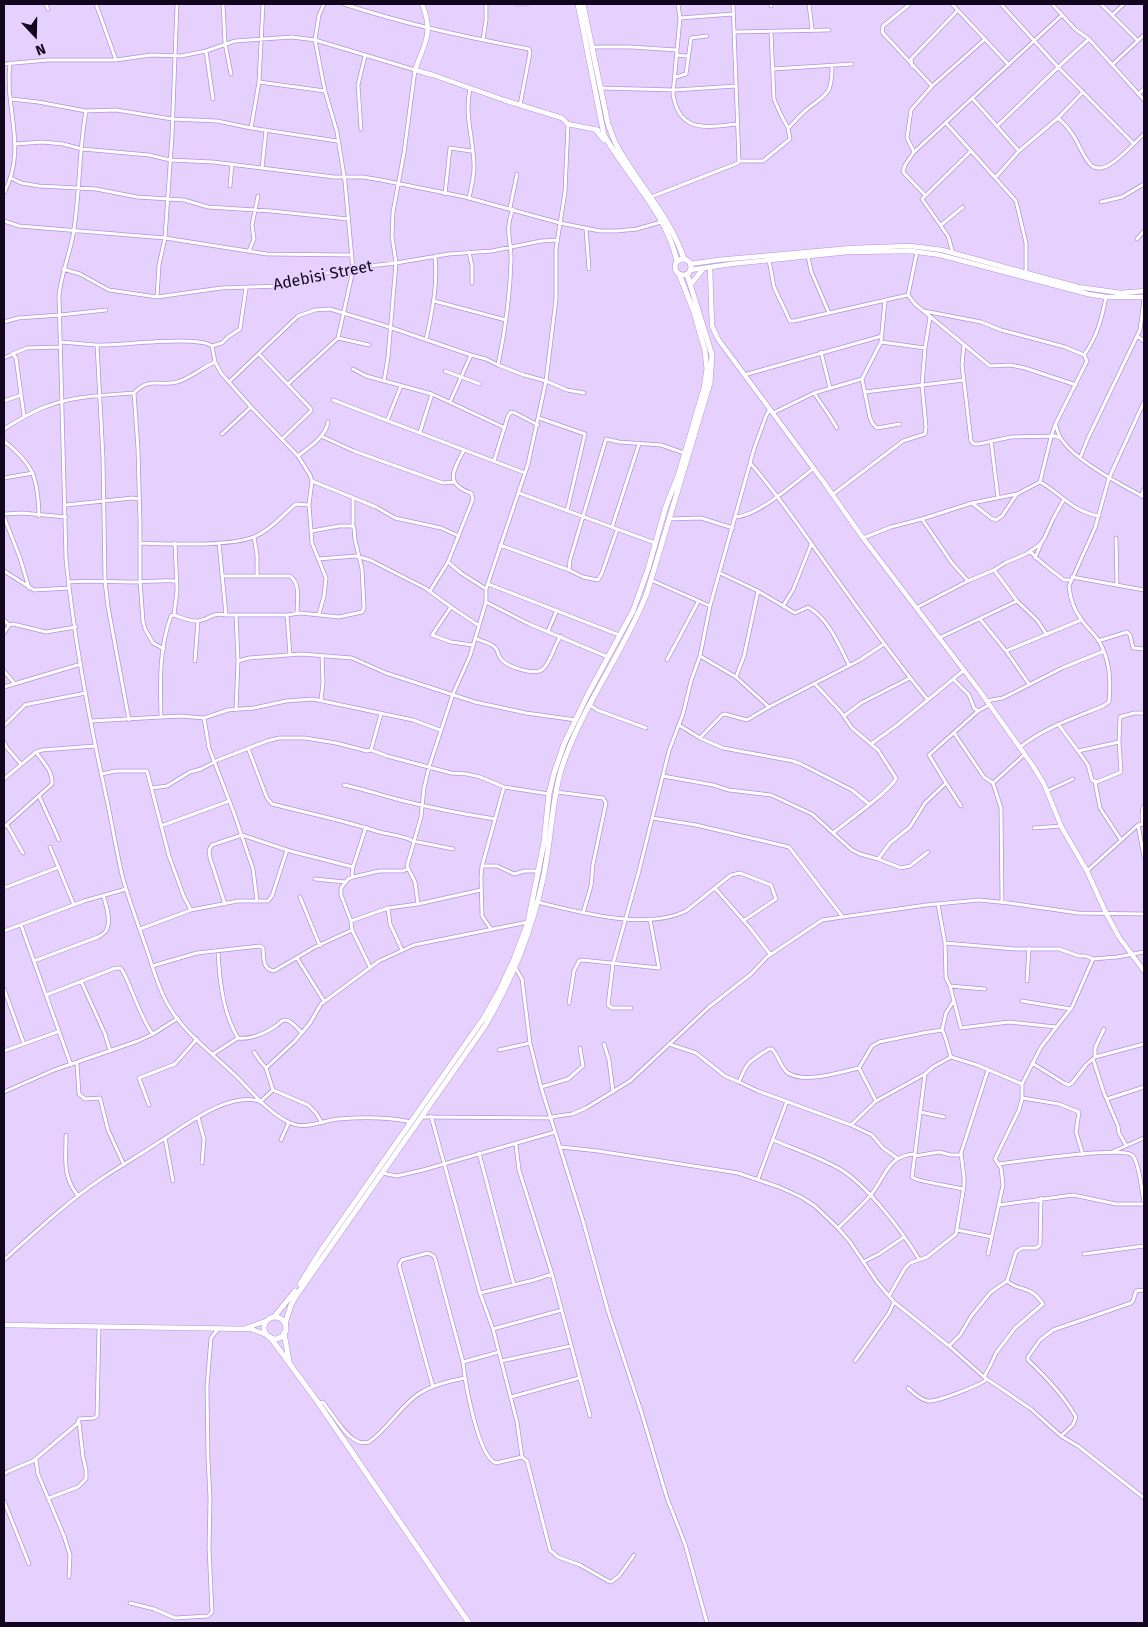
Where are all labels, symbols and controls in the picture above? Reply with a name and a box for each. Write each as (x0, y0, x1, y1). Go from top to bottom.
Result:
north arrow (10, 10, 60, 60)
text: N (33, 40, 48, 59)
street label: Adebisi Street (272, 257, 374, 295)

